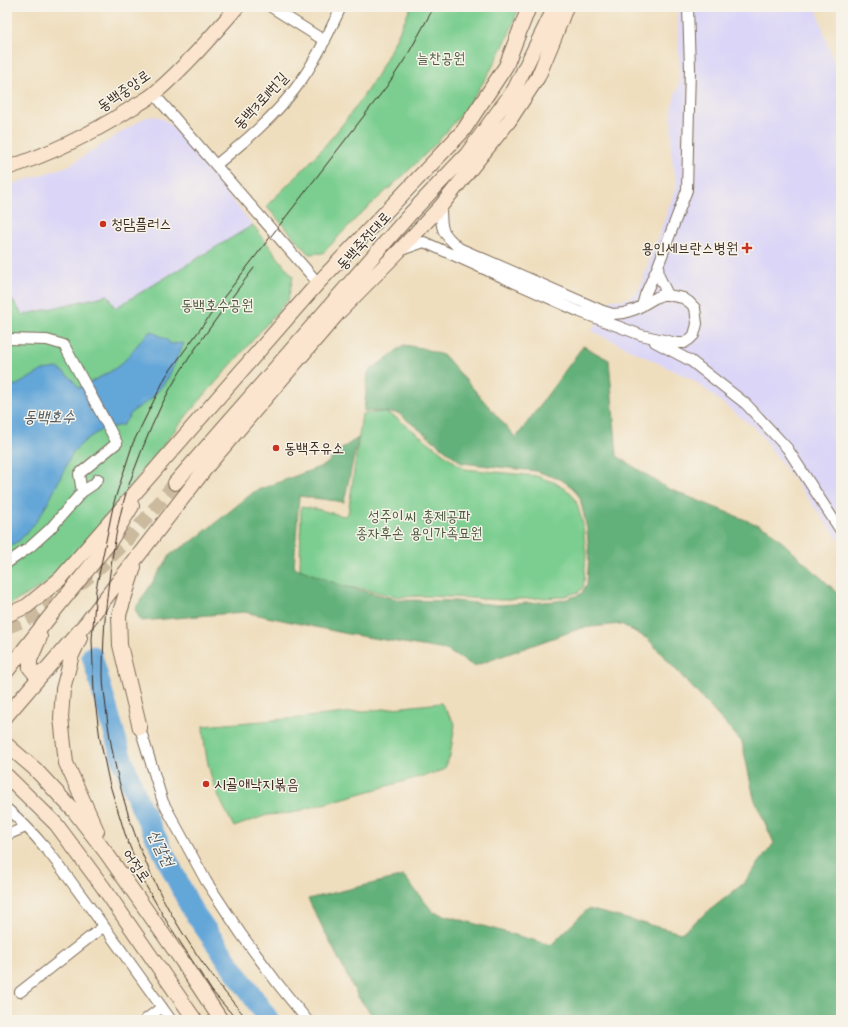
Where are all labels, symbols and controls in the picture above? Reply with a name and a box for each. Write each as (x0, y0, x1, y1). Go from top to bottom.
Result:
park label: 늘찬공원 (417, 48, 465, 69)
street label: 동백중앙로 (93, 65, 155, 117)
street label: 동백3로11번길 (229, 68, 293, 134)
street label: 동백죽전대로 (332, 207, 396, 275)
place label: 청담플러스 (111, 214, 171, 235)
marker: 청담플러스 (98, 219, 108, 229)
place label: 용인세브란스병원 (641, 238, 738, 259)
marker: 용인세브란스병원 (741, 242, 753, 254)
park label: 동백호수공원 (181, 295, 253, 316)
water label: 동백호수 (23, 406, 75, 428)
place label: 동백주유소 (284, 438, 344, 459)
marker: 동백주유소 (271, 443, 281, 453)
park label: 성주이씨 총제공파 종자후손 용인가족묘원 (356, 506, 482, 544)
place label: 시골애낙지볶음 (214, 774, 299, 795)
marker: 시골애낙지볶음 (201, 779, 211, 789)
water label: 신갈천 (143, 826, 180, 872)
street label: 어정로 (117, 845, 155, 887)

